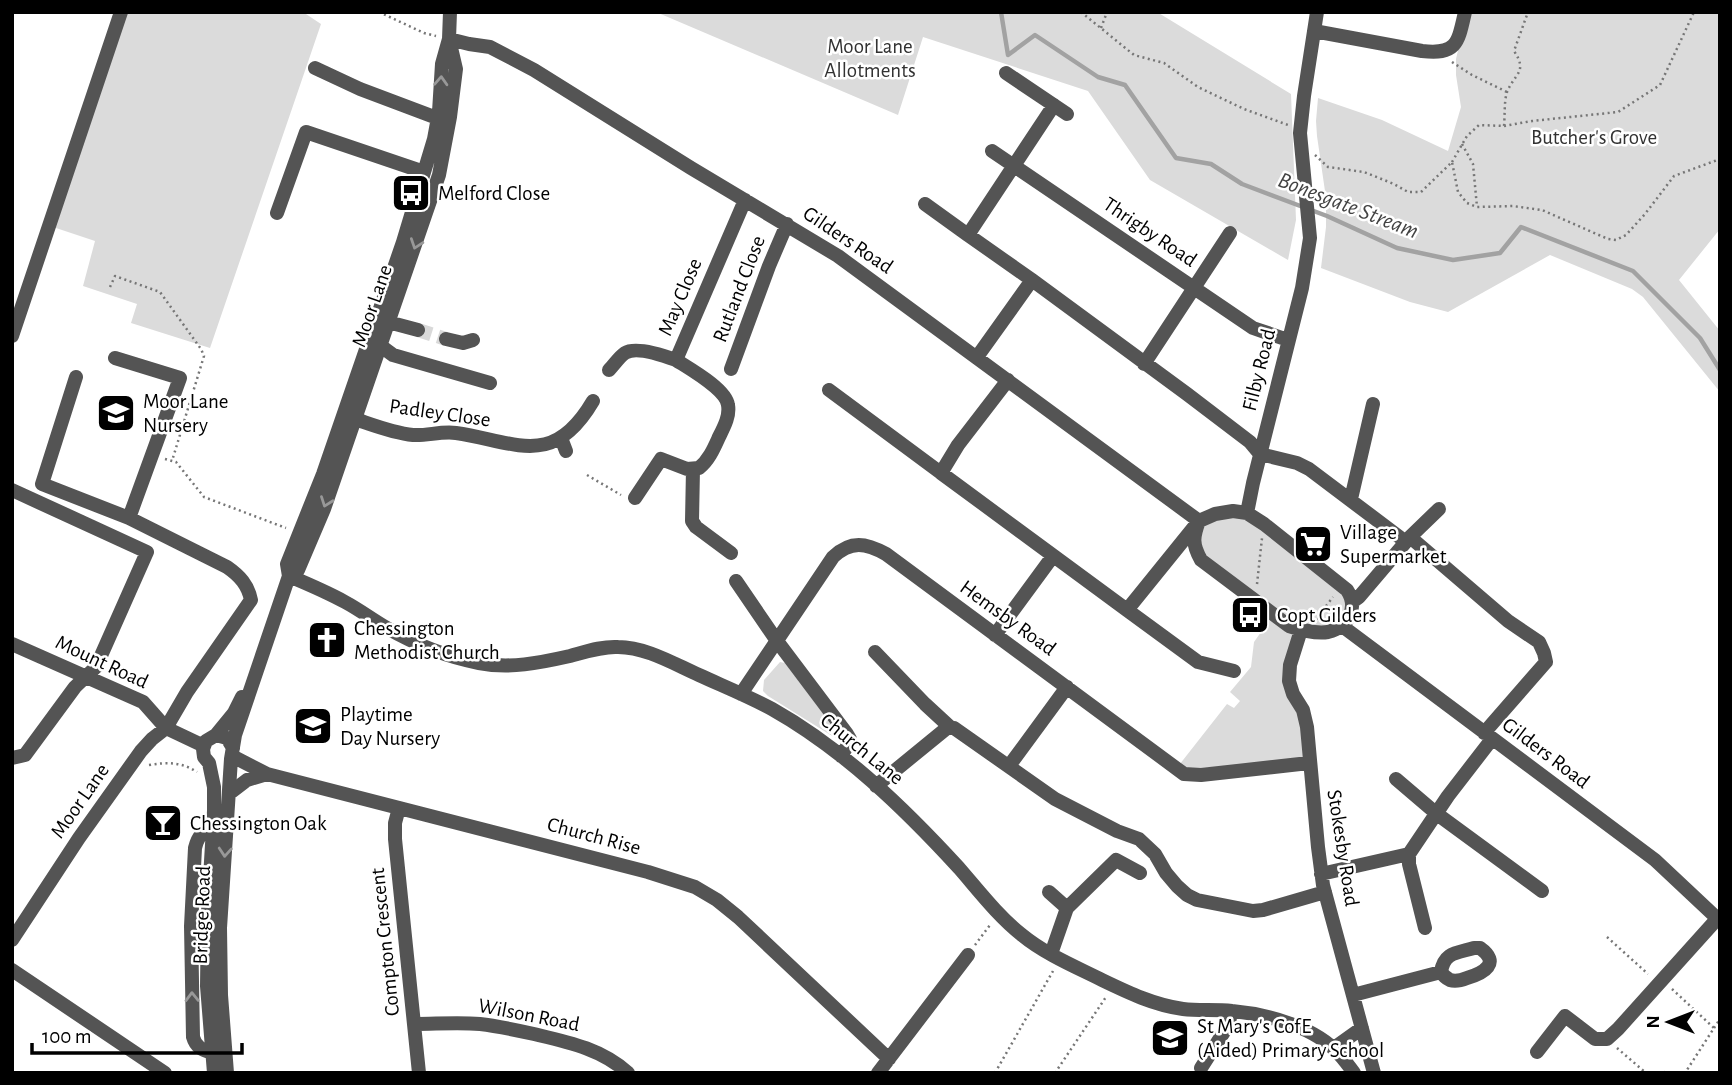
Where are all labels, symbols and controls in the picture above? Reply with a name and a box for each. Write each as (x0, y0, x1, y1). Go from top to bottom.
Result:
park label: Moor Lane Allotments (824, 36, 916, 81)
one-way arrow (433, 75, 448, 86)
park label: Butcher's Grove (1531, 127, 1657, 148)
water label: Bonesgate Stream (1275, 169, 1421, 243)
bus stop icon: Melford Close (390, 172, 432, 214)
place label: Melford Close (438, 183, 550, 204)
street label: Thrigby Road (1100, 193, 1201, 271)
street label: Gilders Road (799, 202, 897, 278)
street label: Rutland Close (709, 233, 769, 345)
one-way arrow (410, 237, 424, 249)
street label: May Close (654, 255, 706, 339)
street label: Moor Lane (348, 262, 396, 350)
street label: Filby Road (1239, 327, 1279, 413)
place label: Moor Lane Nursery (143, 391, 229, 436)
school or university icon: Moor Lane Nursery (95, 392, 137, 434)
street label: Padley Close (388, 395, 492, 431)
one-way arrow (320, 496, 334, 508)
place label: Village Supermarket (1340, 522, 1447, 567)
supermarket icon: Village Supermarket (1292, 523, 1334, 565)
street label: Hemsby Road (956, 576, 1060, 660)
bus stop icon: Copt Gilders (1229, 594, 1271, 636)
place label: Copt Gilders (1277, 605, 1377, 626)
place label: Chessington Methodist Church (354, 618, 500, 663)
church icon: Chessington Methodist Church (306, 619, 348, 661)
street label: Mount Road (52, 631, 152, 693)
place label: Playtime Day Nursery (340, 704, 440, 749)
school or university icon: Playtime Day Nursery (292, 705, 334, 747)
street label: Church Lane (816, 709, 908, 789)
street label: Gilders Road (1498, 714, 1594, 793)
street label: Moor Lane (47, 760, 113, 842)
street label: Stokesby Road (1323, 788, 1363, 908)
bar icon: Chessington Oak (142, 802, 184, 844)
place label: Chessington Oak (190, 813, 327, 834)
street label: Church Rise (545, 813, 643, 859)
one-way arrow (218, 846, 233, 857)
street label: Bridge Road (190, 865, 214, 965)
street label: Compton Crescent (367, 867, 403, 1017)
north arrow (1634, 987, 1704, 1057)
one-way arrow (184, 991, 200, 1002)
street label: Wilson Road (476, 995, 582, 1035)
scale bar (32, 1012, 242, 1056)
text: N (1644, 1015, 1663, 1029)
place label: St Mary's CofE (Aided) Primary School (1197, 1016, 1384, 1061)
school or university icon: St Mary's CofE (Aided) Primary School (1149, 1017, 1191, 1059)
text: 100 m (42, 1026, 92, 1047)

